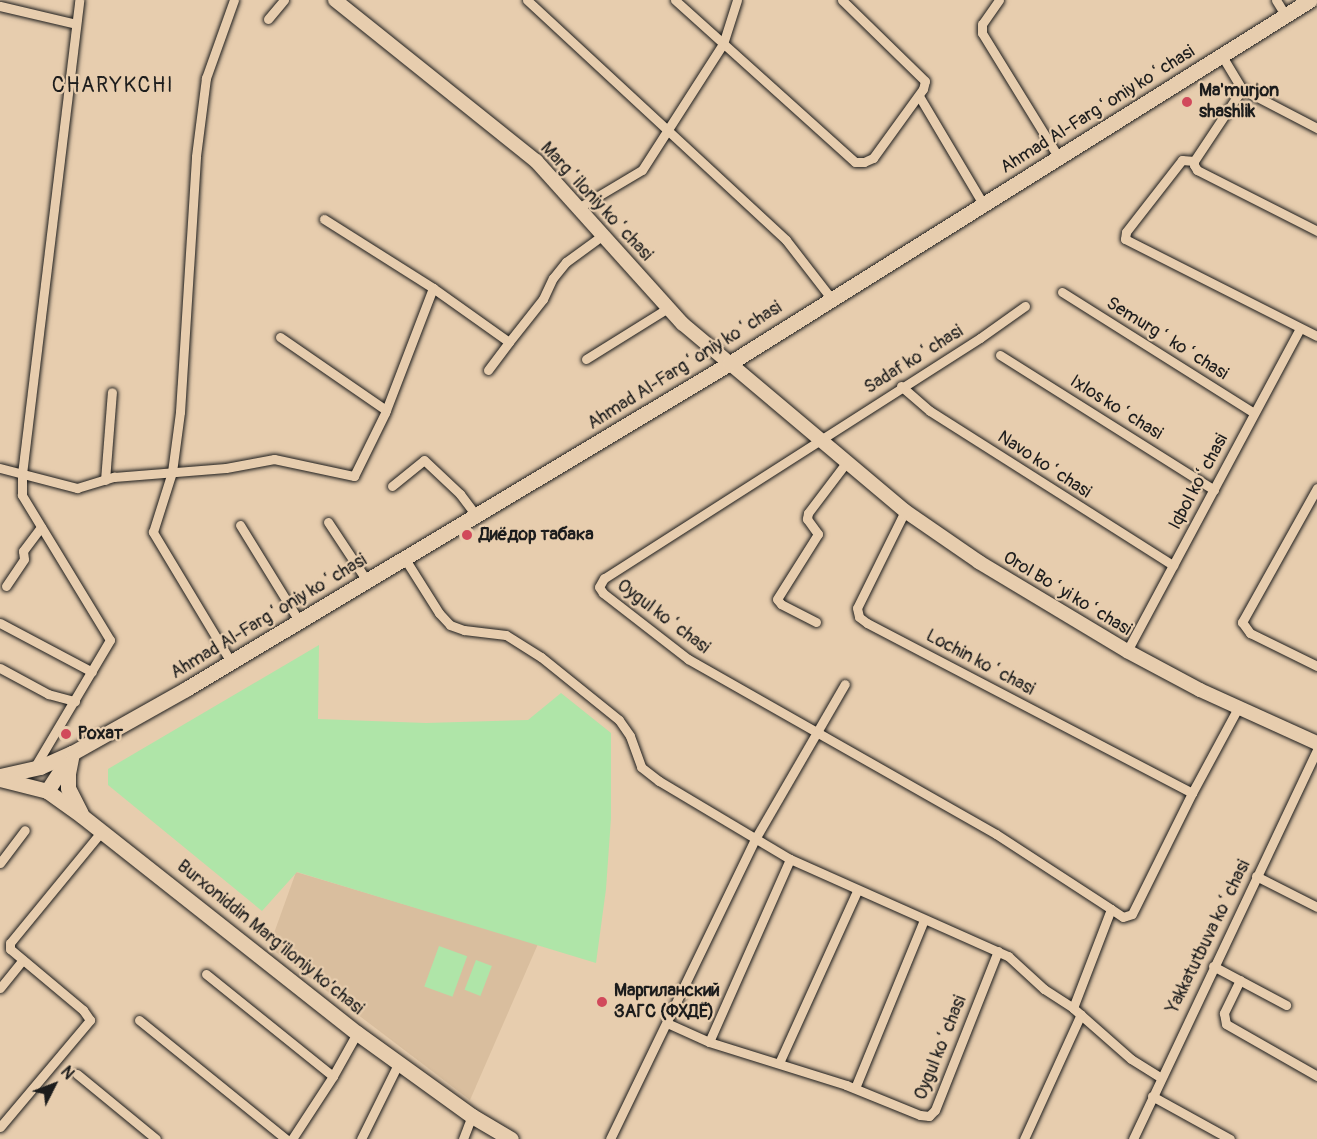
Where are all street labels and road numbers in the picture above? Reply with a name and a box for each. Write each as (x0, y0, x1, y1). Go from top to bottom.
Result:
street label: Ahmad Al-Fargʻoniy koʻchasi (997, 41, 1199, 179)
street label: Margʻiloniy koʻchasi (535, 138, 657, 266)
street label: Semurgʻ koʻchasi (1102, 293, 1232, 385)
street label: Ahmad Al-Fargʻoniy koʻchasi (584, 297, 786, 435)
street label: Sadaf koʻchasi (861, 321, 967, 399)
street label: Ixlos koʻchasi (1066, 371, 1166, 445)
street label: Navo koʻchasi (993, 427, 1095, 503)
street label: Iqbol koʻchasi (1165, 430, 1233, 534)
street label: Orol Boʻyi koʻchasi (999, 547, 1135, 641)
street label: Ahmad Al-Fargʻoniy koʻchasi (167, 550, 371, 684)
street label: Oygul koʻchasi (612, 575, 714, 659)
street label: Lochin koʻchasi (922, 625, 1038, 701)
street label: Burxoniddin Marg’iloniy ko’chasi (172, 856, 368, 1020)
street label: Yakkatutbuva koʻchasi (1162, 857, 1256, 1017)
street label: Oygul koʻchasi (910, 993, 972, 1103)

